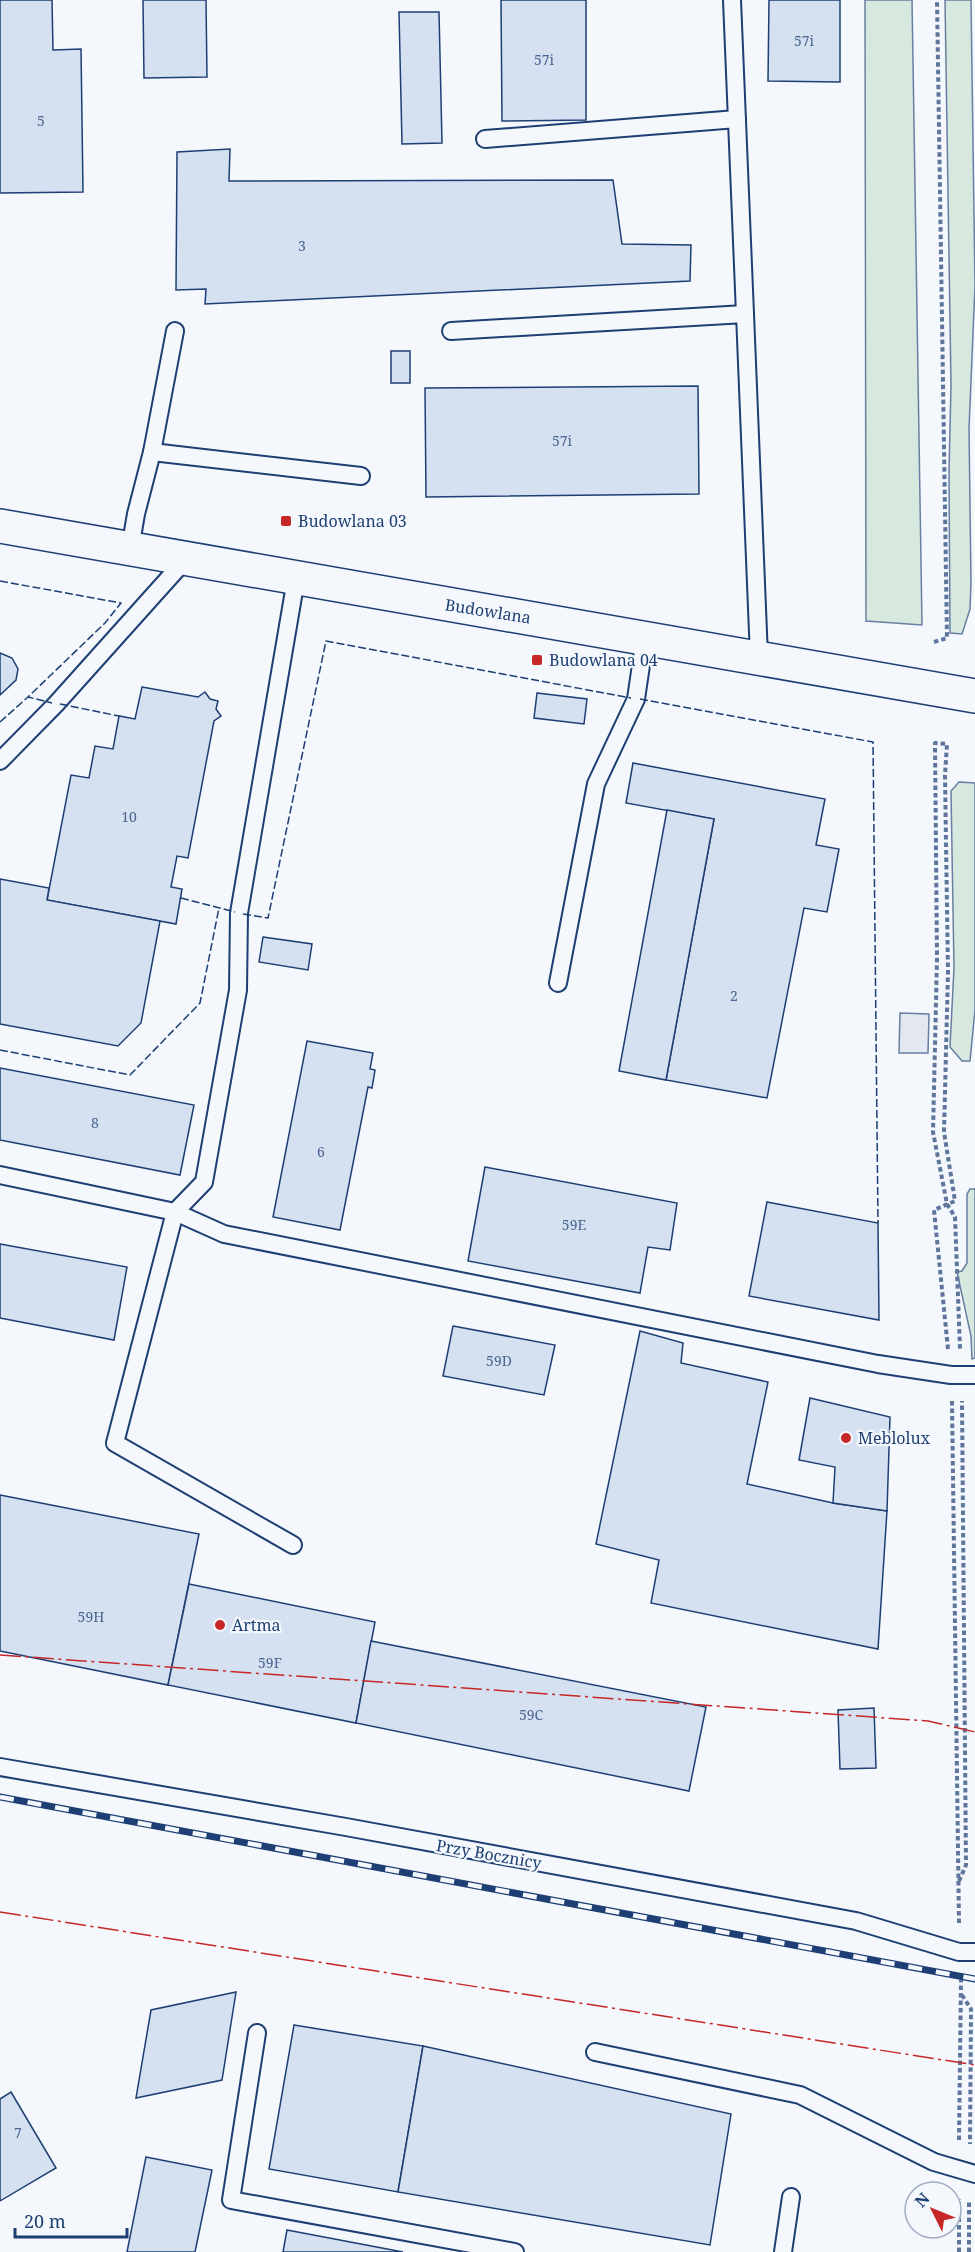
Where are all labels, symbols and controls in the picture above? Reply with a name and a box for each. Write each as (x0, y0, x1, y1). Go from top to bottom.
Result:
house number: 57i (794, 31, 815, 50)
house number: 57i (534, 50, 555, 69)
house number: 5 (37, 111, 45, 130)
house number: 3 (298, 236, 306, 255)
house number: 57i (552, 431, 573, 450)
place label: Budowlana 03 (298, 510, 407, 532)
marker: Budowlana 03 (279, 514, 293, 528)
street label: Budowlana (443, 593, 533, 629)
place label: Budowlana 04 (549, 649, 658, 671)
marker: Budowlana 04 (530, 653, 544, 667)
house number: 10 (121, 807, 137, 826)
house number: 2 (730, 986, 738, 1005)
house number: 8 (91, 1113, 99, 1132)
house number: 6 (317, 1142, 325, 1161)
house number: 59E (562, 1215, 586, 1234)
house number: 59D (486, 1351, 512, 1370)
place label: Meblolux (858, 1427, 931, 1449)
marker: Meblolux (839, 1431, 853, 1445)
house number: 59H (78, 1607, 104, 1626)
place label: Artma (232, 1614, 281, 1636)
marker: Artma (213, 1618, 227, 1632)
house number: 59F (258, 1653, 282, 1672)
house number: 59C (519, 1705, 544, 1724)
street label: Przy Bocznicy (435, 1834, 544, 1874)
house number: 7 (14, 2123, 22, 2142)
north arrow (903, 2180, 963, 2240)
text: N (910, 2187, 935, 2212)
scale bar (15, 2201, 128, 2239)
text: 20 m (24, 2209, 66, 2233)

